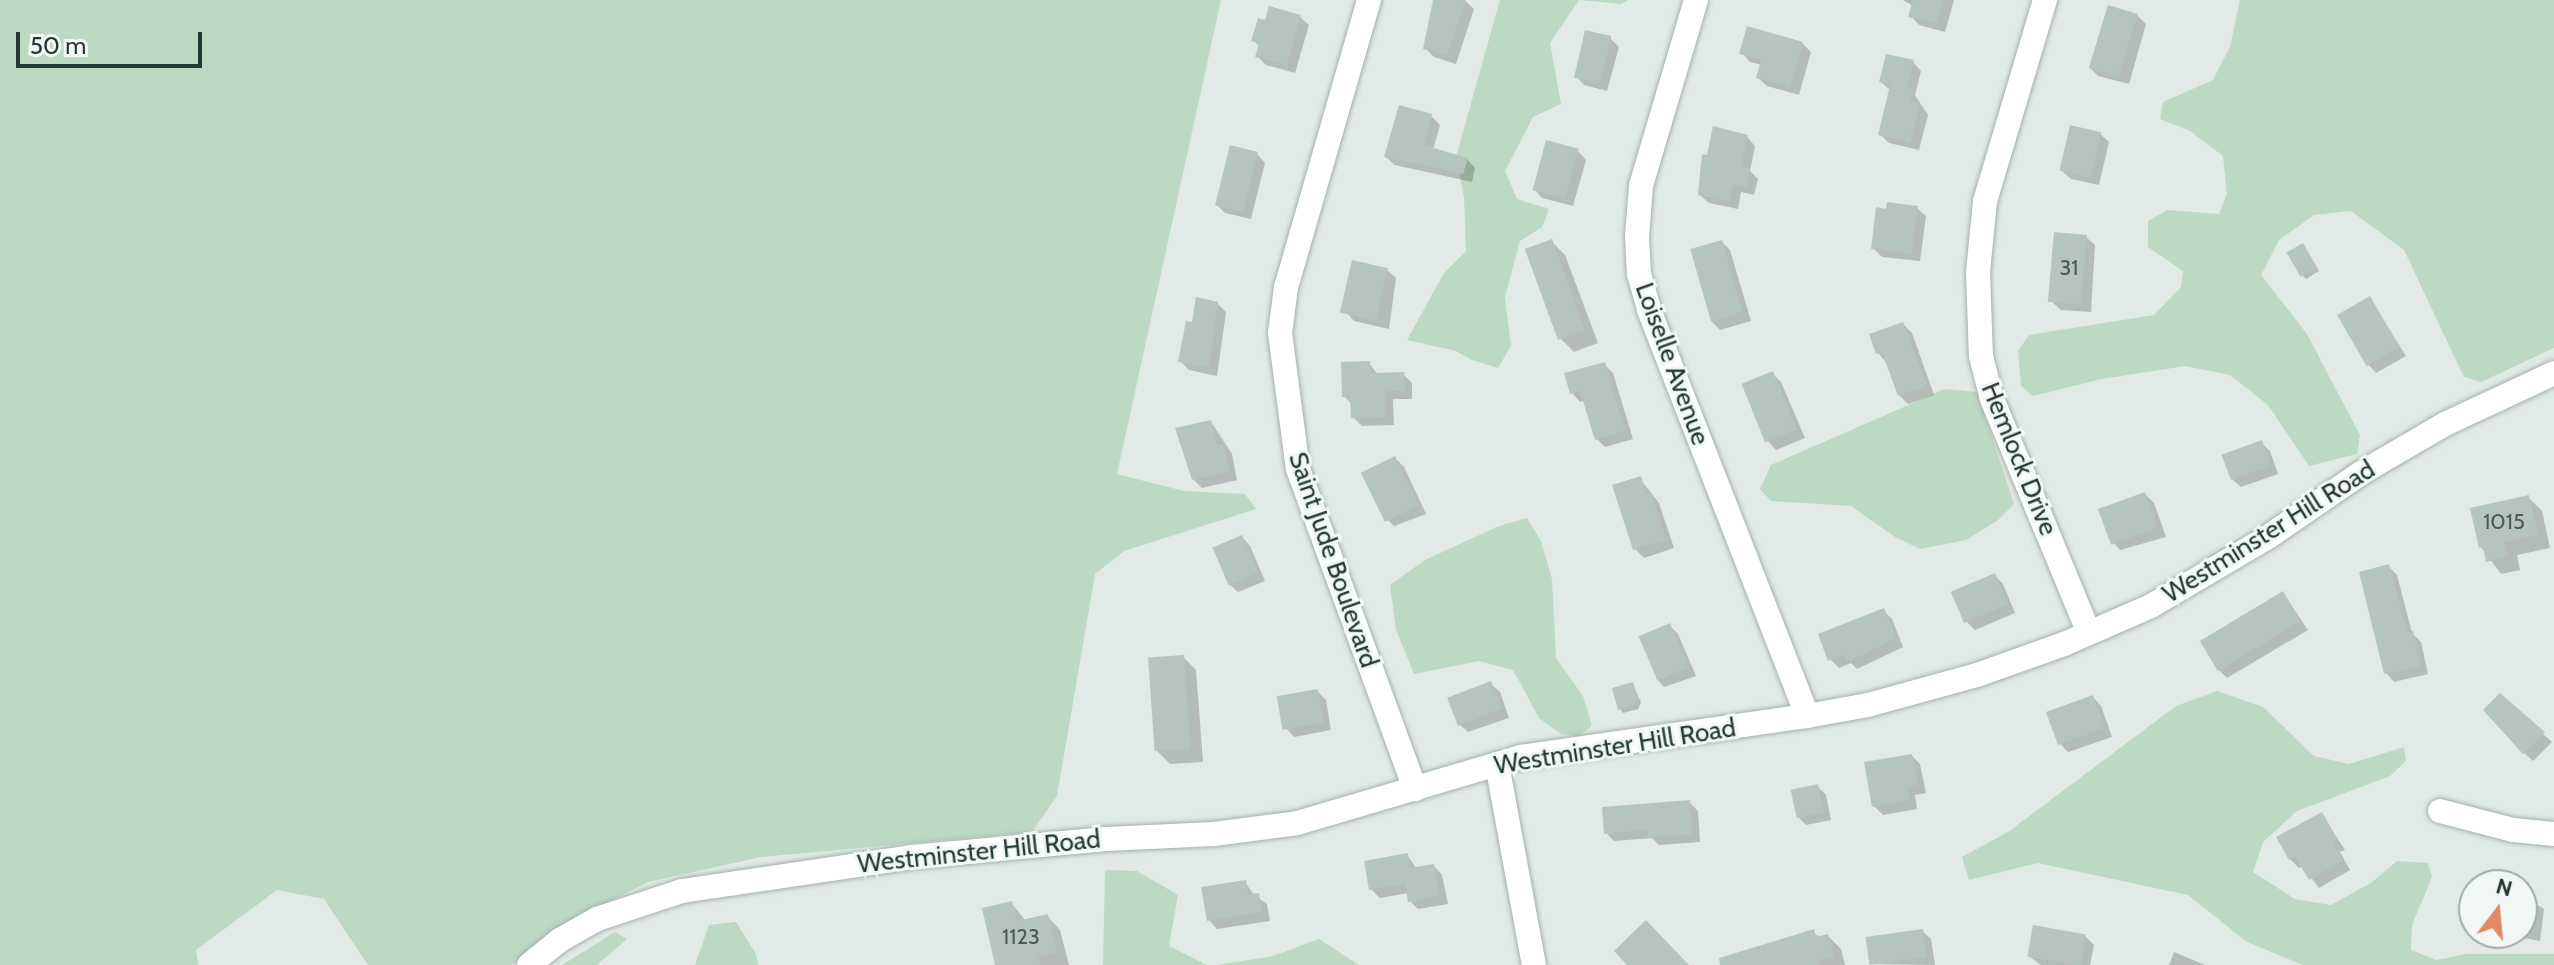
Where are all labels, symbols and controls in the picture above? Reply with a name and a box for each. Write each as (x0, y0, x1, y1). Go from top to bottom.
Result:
scale bar (20, 16, 206, 66)
text: 50 m (30, 31, 86, 60)
house number: 31 (2059, 255, 2079, 281)
street label: Loiselle Avenue (1628, 279, 1716, 449)
street label: Hemlock Drive (1974, 378, 2064, 540)
street label: Saint Jude Boulevard (1282, 448, 1384, 672)
street label: Westminster Hill Road (2157, 454, 2381, 610)
house number: 1015 (2483, 509, 2525, 535)
street label: Westminster Hill Road (1492, 712, 1738, 782)
street label: Westminster Hill Road (856, 824, 1102, 880)
north arrow (2458, 869, 2538, 949)
text: N (2493, 872, 2515, 902)
house number: 1123 (1002, 924, 1040, 950)

